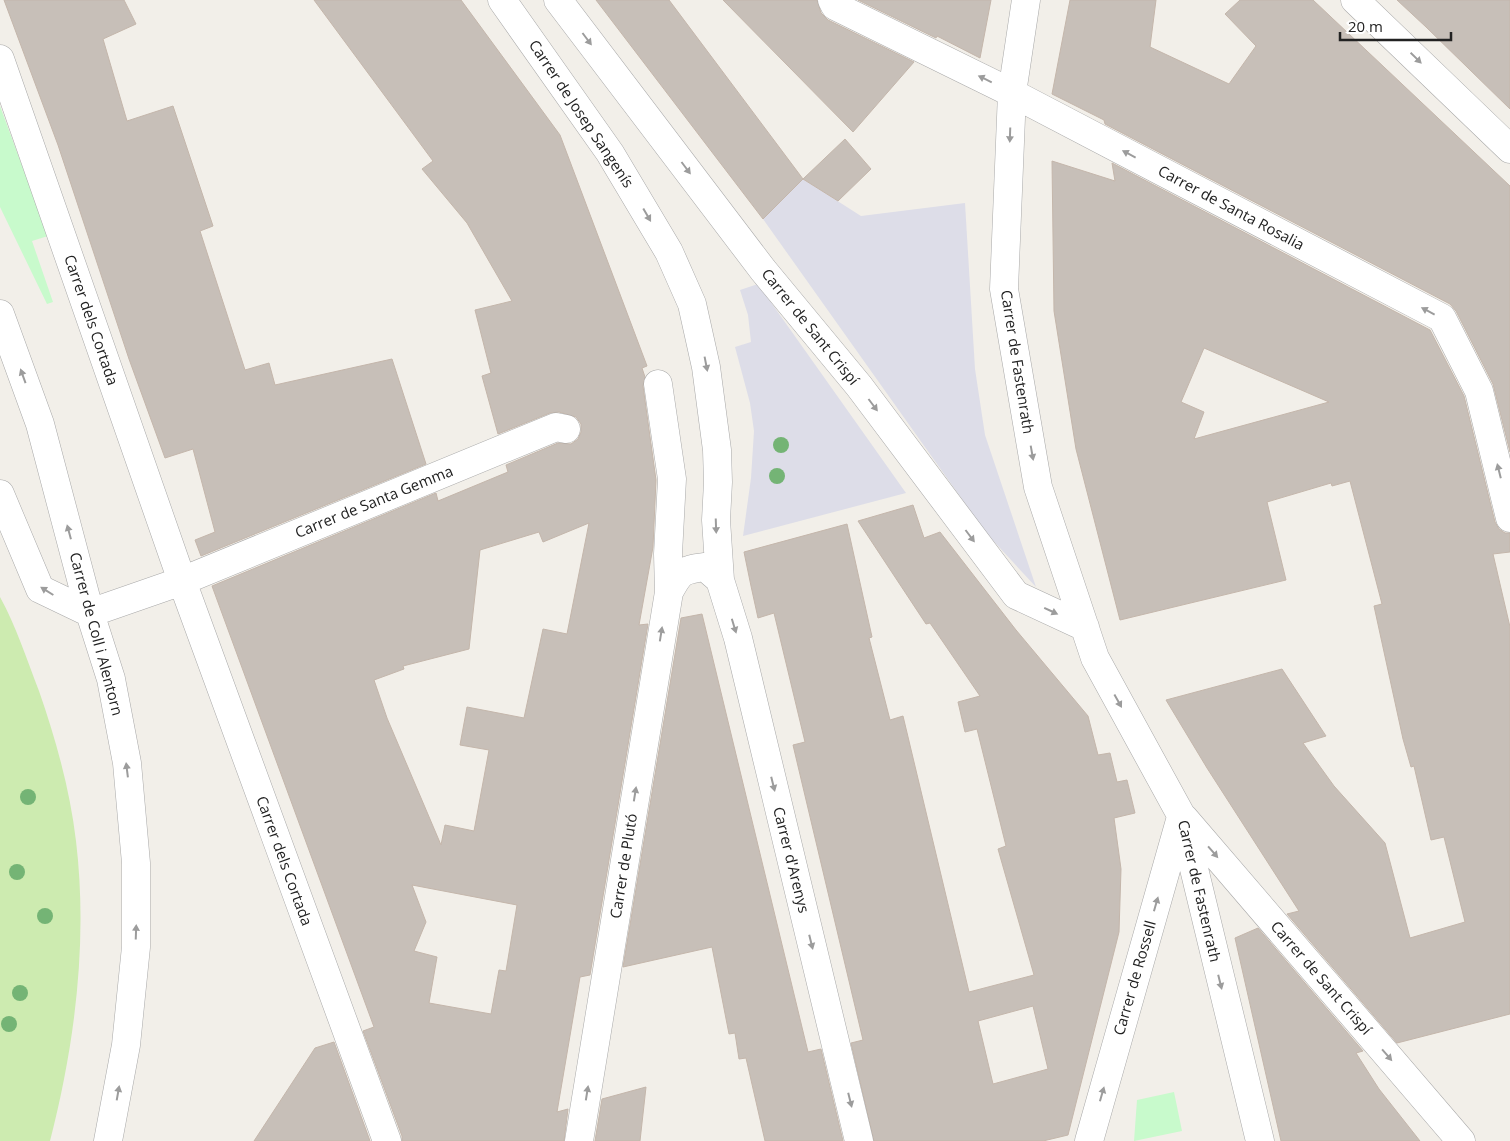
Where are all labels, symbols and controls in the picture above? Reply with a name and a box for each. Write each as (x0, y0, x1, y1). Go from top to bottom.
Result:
scale bar (1340, 10, 1451, 42)
text: 20 m (1348, 16, 1383, 36)
one-way arrow (582, 32, 593, 45)
street label: Carrer de Josep Sangenís (525, 36, 639, 191)
one-way arrow (1409, 52, 1421, 64)
one-way arrow (977, 75, 992, 83)
one-way arrow (1006, 128, 1014, 144)
one-way arrow (1122, 150, 1136, 158)
street label: Carrer de Santa Rosalia (1155, 160, 1308, 254)
one-way arrow (680, 161, 691, 174)
one-way arrow (642, 208, 651, 221)
street label: Carrer dels Cortada (60, 252, 124, 388)
street label: Carrer de Sant Crispí (758, 264, 865, 390)
street label: Carrer de Fastenrath (997, 289, 1039, 435)
one-way arrow (1421, 306, 1435, 315)
one-way arrow (702, 357, 710, 373)
one-way arrow (19, 368, 27, 383)
one-way arrow (868, 398, 879, 411)
one-way arrow (1029, 445, 1037, 461)
street label: Carrer de Santa Gemma (292, 460, 456, 542)
one-way arrow (1494, 463, 1502, 478)
one-way arrow (713, 518, 721, 534)
one-way arrow (64, 524, 72, 539)
one-way arrow (965, 529, 976, 542)
street label: Carrer de Coll i Alentorn (66, 550, 128, 718)
one-way arrow (40, 587, 53, 596)
one-way arrow (1043, 607, 1058, 615)
one-way arrow (731, 619, 739, 634)
one-way arrow (658, 626, 666, 642)
one-way arrow (1114, 694, 1122, 708)
one-way arrow (123, 762, 131, 778)
one-way arrow (769, 777, 777, 792)
one-way arrow (632, 786, 640, 802)
street label: Carrer dels Cortada (252, 793, 318, 928)
street label: Carrer d'Arenys (769, 805, 815, 915)
street label: Carrer de Plutó (605, 812, 641, 920)
street label: Carrer de Fastenrath (1174, 818, 1226, 964)
one-way arrow (1207, 845, 1218, 858)
one-way arrow (1152, 896, 1160, 911)
street label: Carrer de Sant Crispí (1267, 916, 1377, 1039)
street label: Carrer de Rossell (1108, 918, 1160, 1037)
one-way arrow (132, 924, 140, 940)
one-way arrow (807, 935, 815, 950)
one-way arrow (1216, 974, 1224, 989)
one-way arrow (1381, 1049, 1392, 1061)
one-way arrow (115, 1085, 123, 1101)
one-way arrow (583, 1085, 591, 1101)
one-way arrow (1098, 1086, 1106, 1102)
one-way arrow (846, 1093, 854, 1108)

